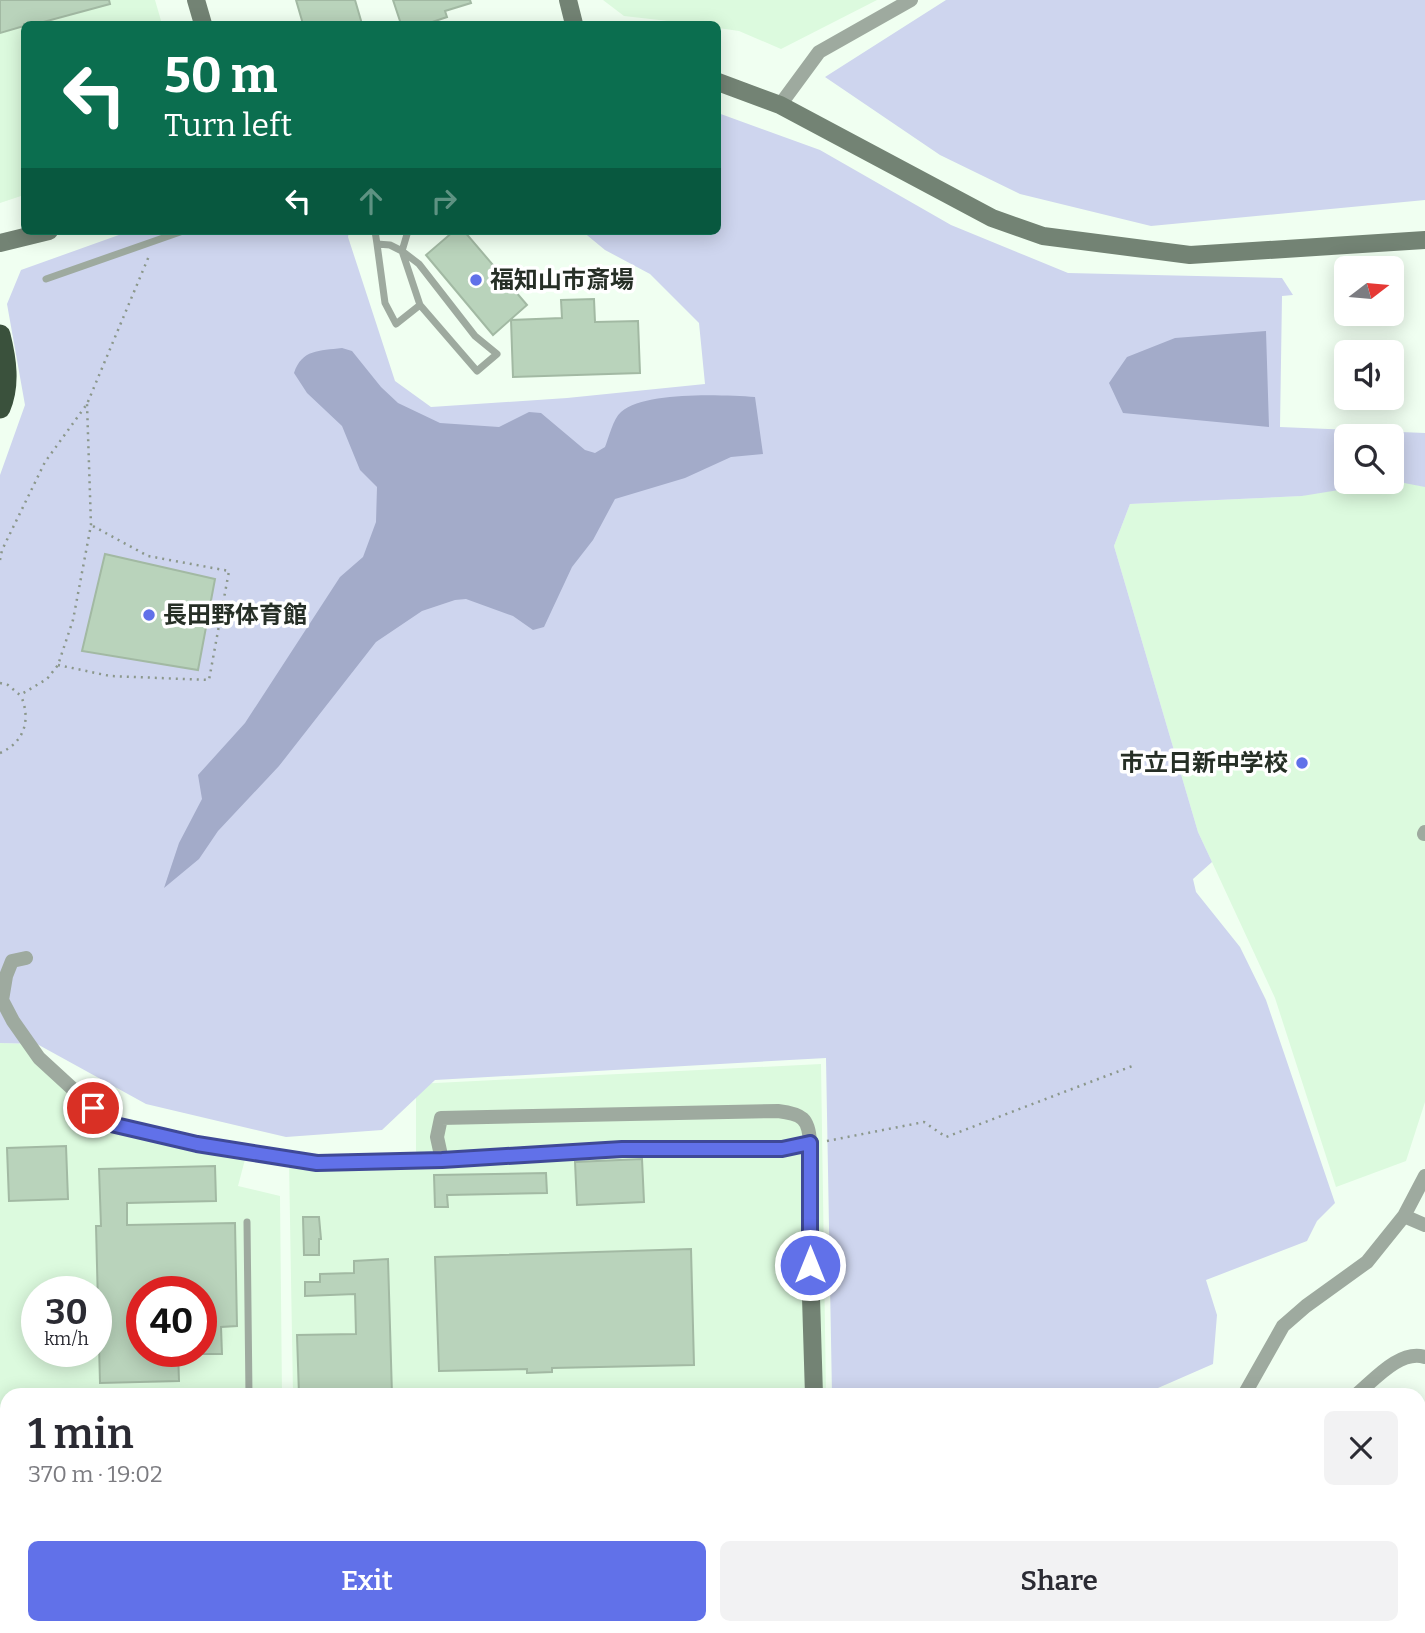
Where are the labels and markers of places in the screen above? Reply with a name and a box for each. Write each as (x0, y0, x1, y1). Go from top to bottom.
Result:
place label: 福知山市斎場 (490, 266, 634, 294)
marker: 福知山市斎場 (468, 272, 484, 288)
place label: 長田野体育館 (163, 601, 307, 629)
marker: 長田野体育館 (141, 607, 157, 623)
place label: 市立日新中学校 (1120, 749, 1288, 777)
marker: 市立日新中学校 (1294, 755, 1310, 771)
pin (63, 1078, 123, 1138)

